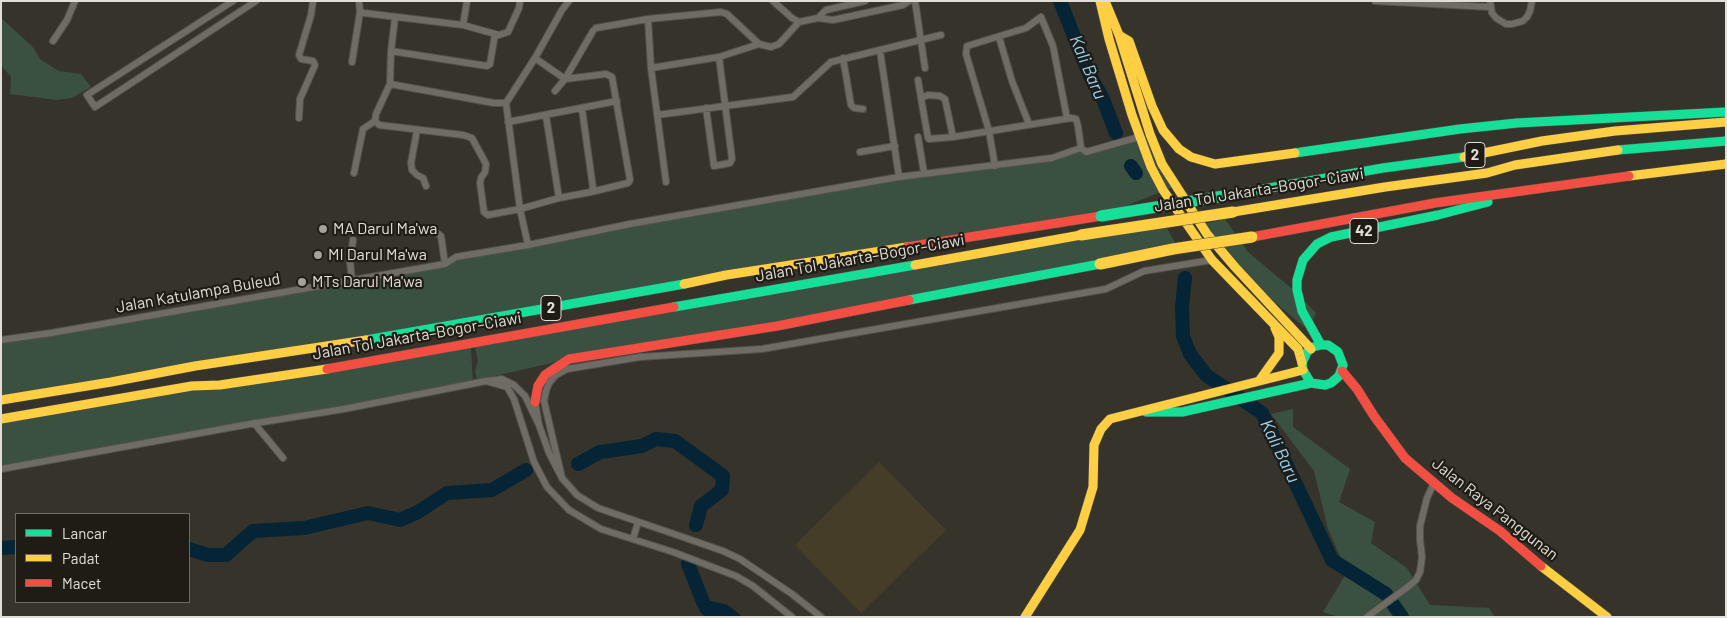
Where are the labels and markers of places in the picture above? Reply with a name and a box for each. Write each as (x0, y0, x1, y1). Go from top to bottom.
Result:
place label: MA Darul Ma'wa (333, 219, 437, 239)
marker: MA Darul Ma'wa (317, 223, 329, 235)
place label: MI Darul Ma'wa (328, 245, 427, 265)
marker: MI Darul Ma'wa (312, 249, 324, 261)
place label: MTs Darul Ma'wa (312, 272, 423, 292)
marker: MTs Darul Ma'wa (296, 276, 308, 288)

